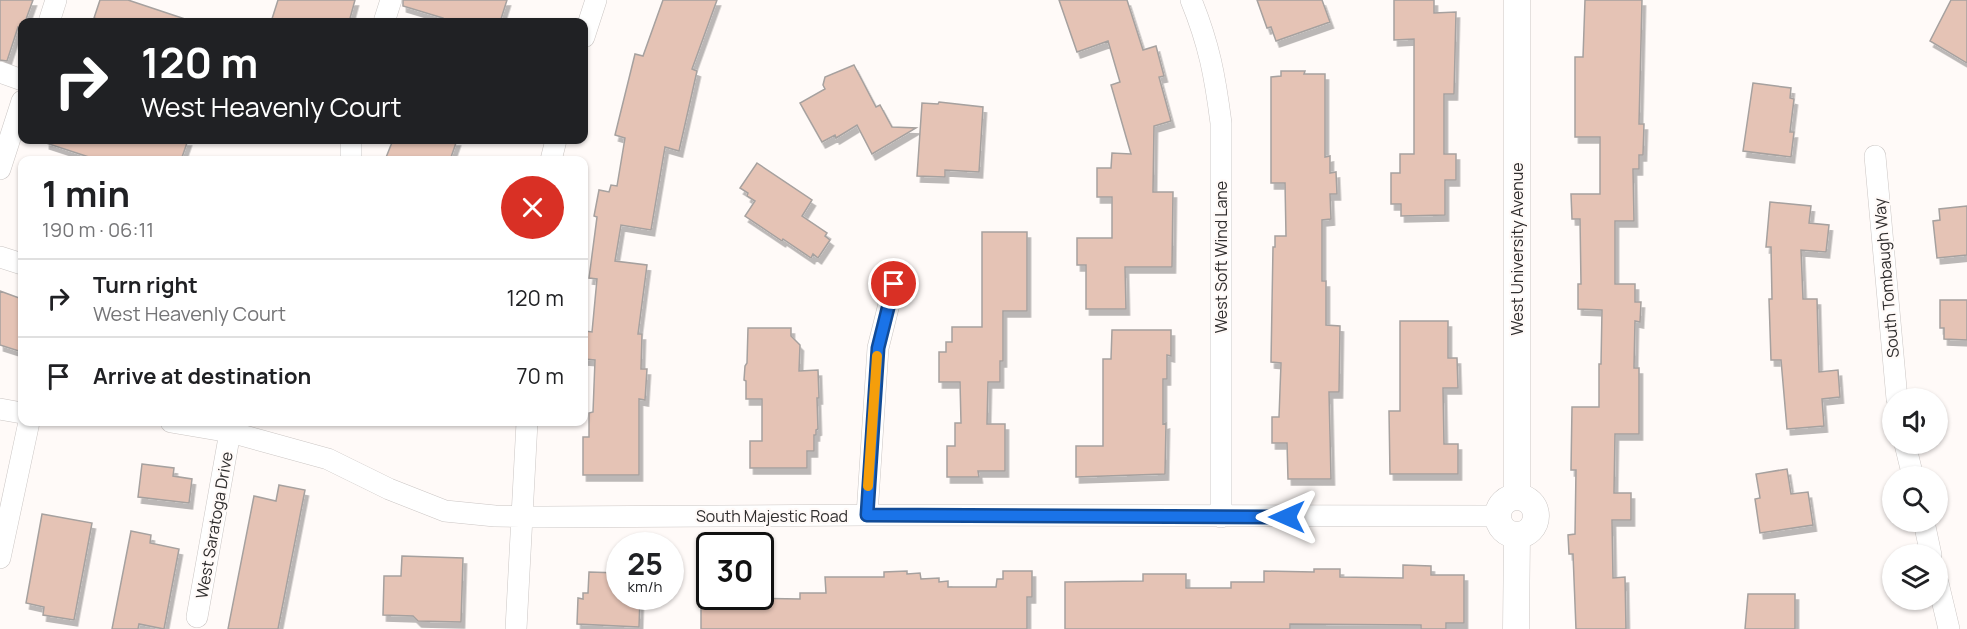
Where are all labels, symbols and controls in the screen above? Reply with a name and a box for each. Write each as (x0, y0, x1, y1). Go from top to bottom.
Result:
text: 120 m (141, 33, 258, 91)
icon: right (42, 42, 120, 120)
text: West Heavenly Court (141, 88, 402, 125)
street label: West University Avenue (1506, 162, 1528, 336)
text: 1 min (42, 169, 130, 218)
button: close (501, 176, 564, 239)
street label: West Soft Wind Lane (1210, 181, 1232, 333)
street label: South Tombaugh Way (1868, 197, 1904, 359)
text: 190 m · 06:11 (42, 216, 154, 243)
pin (868, 258, 919, 309)
icon: arrive (877, 267, 910, 300)
text: Turn right (93, 270, 198, 300)
icon: right (42, 282, 75, 315)
text: 120 m (506, 283, 564, 313)
text: West Heavenly Court (93, 300, 286, 327)
icon: arrive (42, 360, 75, 393)
text: Arrive at destination (93, 361, 311, 391)
text: 70 m (516, 361, 564, 391)
map controls (1882, 388, 1948, 610)
button: sound (1882, 388, 1948, 454)
street label: West Saratoga Drive (190, 450, 238, 600)
button: search (1882, 466, 1948, 532)
position arrow (1255, 485, 1319, 549)
street label: South Majestic Road (696, 505, 848, 527)
speed limit sign: 30 (696, 532, 774, 610)
text: 25 (627, 543, 663, 584)
button: layers (1882, 544, 1948, 610)
text: km/h (628, 576, 662, 597)

